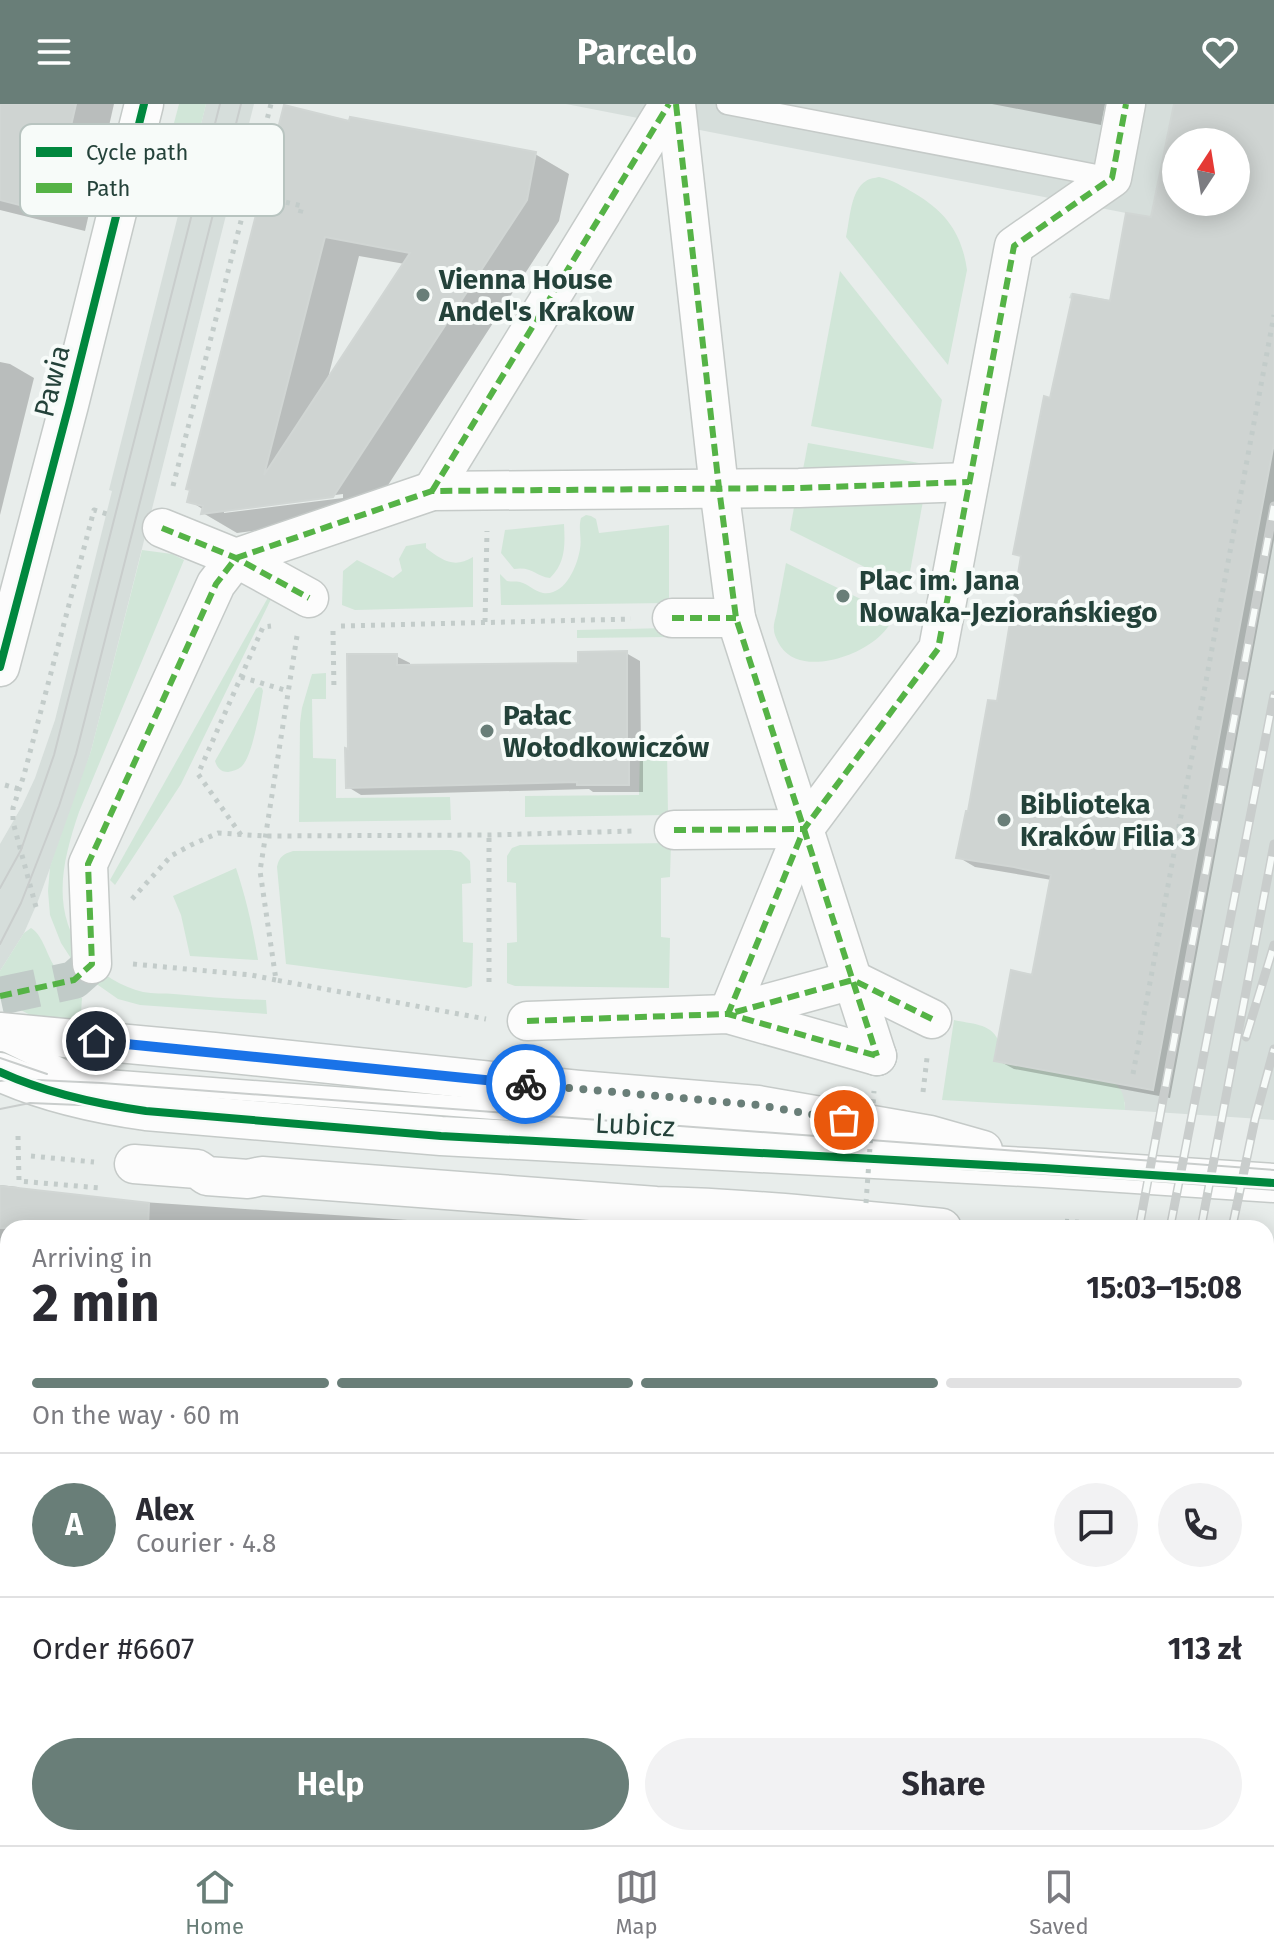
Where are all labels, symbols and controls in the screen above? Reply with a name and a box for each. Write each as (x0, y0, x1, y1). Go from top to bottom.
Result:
icon: menu (32, 30, 76, 74)
text: Parcelo (577, 30, 697, 74)
icon: heart (1198, 30, 1242, 74)
legend (20, 124, 284, 216)
north arrow (1162, 128, 1250, 216)
map controls (1162, 128, 1250, 216)
text: Cycle path (86, 139, 188, 166)
text: Path (86, 175, 130, 202)
place label: Vienna House Andel's Krakow (438, 263, 634, 328)
marker: Vienna House Andel's Krakow (414, 286, 432, 304)
street label: Pawia (27, 342, 77, 420)
place label: Plac im. Jana Nowaka-Jeziorańskiego (859, 564, 1157, 629)
marker: Plac im. Jana Nowaka-Jeziorańskiego (834, 587, 852, 605)
place label: Pałac Wołodkowiczów (503, 699, 709, 764)
marker: Pałac Wołodkowiczów (478, 722, 496, 740)
place label: Biblioteka Kraków Filia 3 (1020, 788, 1196, 853)
marker: Biblioteka Kraków Filia 3 (995, 811, 1013, 829)
pin (62, 1007, 130, 1075)
icon: home (74, 1019, 118, 1063)
courier (486, 1044, 566, 1124)
icon: bike (504, 1062, 548, 1106)
pin (810, 1086, 878, 1154)
icon: bag (822, 1098, 866, 1142)
street label: Lubicz (594, 1106, 676, 1144)
text: Arriving in (32, 1243, 153, 1274)
text: 15:03–15:08 (1086, 1270, 1242, 1306)
text: 2 min (32, 1272, 160, 1335)
text: On the way · 60 m (32, 1400, 240, 1431)
button: chat (1054, 1483, 1138, 1567)
button: phone (1158, 1483, 1242, 1567)
text: Alex (136, 1492, 194, 1528)
text: A (65, 1507, 83, 1543)
text: Courier · 4.8 (136, 1528, 276, 1559)
text: Order #6607 (32, 1631, 194, 1667)
text: 113 zł (1168, 1631, 1242, 1667)
button: Help (32, 1738, 629, 1830)
button: Share (645, 1738, 1242, 1830)
tab: Home (185, 1865, 244, 1940)
tab: Map (615, 1865, 659, 1940)
tab: Saved (1029, 1865, 1089, 1940)

